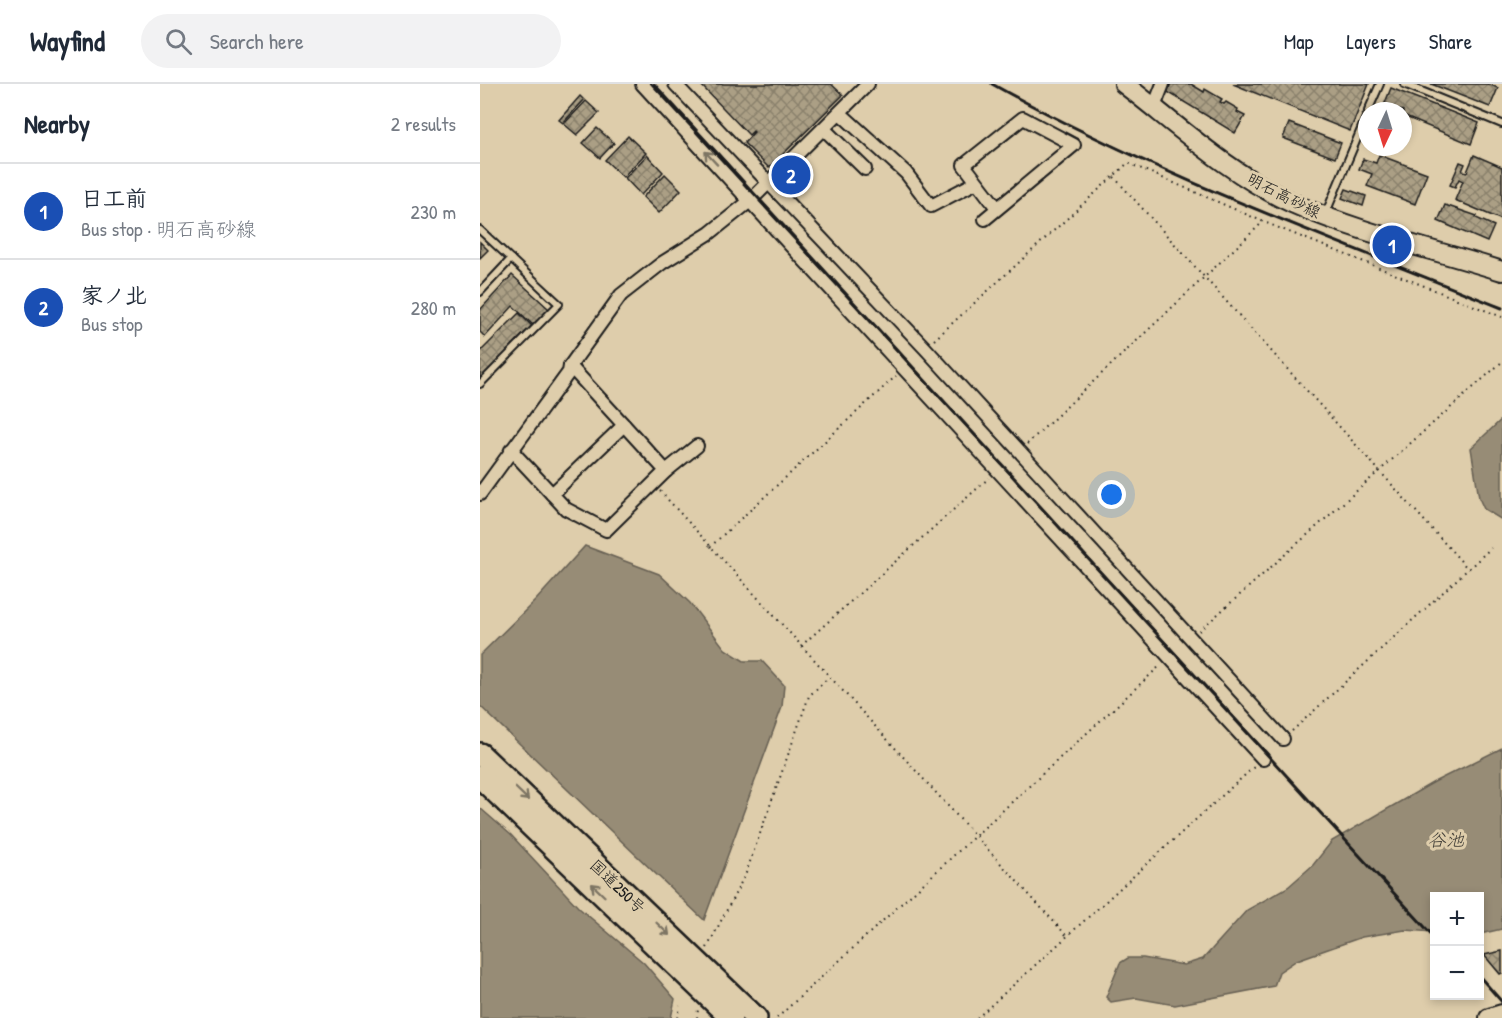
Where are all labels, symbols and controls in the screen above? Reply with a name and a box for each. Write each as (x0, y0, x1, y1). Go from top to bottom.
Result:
search box (141, 14, 561, 68)
text: Wayfind (30, 22, 105, 60)
icon: search (162, 25, 195, 58)
text: Search here (210, 26, 304, 56)
text: Map (1284, 27, 1313, 56)
text: Layers (1346, 27, 1396, 56)
text: Share (1429, 27, 1472, 56)
north arrow (1358, 102, 1412, 156)
text: Nearby (24, 106, 90, 141)
text: 2 results (391, 110, 456, 137)
one-way arrow (703, 151, 718, 166)
pin: 2 (772, 152, 810, 197)
street label: 明石高砂線 (1243, 167, 1325, 223)
text: 日工前 (81, 183, 147, 213)
text: 1 (40, 198, 47, 225)
text: 230 m (411, 198, 456, 225)
text: Bus stop · 明石高砂線 (81, 215, 256, 242)
pin: 1 (1372, 222, 1412, 268)
text: 家ノ北 (81, 280, 147, 310)
text: 2 (39, 294, 48, 321)
text: 280 m (411, 294, 456, 321)
text: Bus stop (81, 310, 143, 337)
your location (1097, 480, 1126, 509)
one-way arrow (515, 787, 530, 802)
water label: 谷池 (1428, 827, 1465, 852)
street label: 国道250号 (585, 854, 651, 918)
one-way arrow (591, 883, 606, 897)
map controls (1430, 892, 1484, 1000)
button: + (1430, 892, 1484, 946)
one-way arrow (656, 922, 671, 937)
button: − (1430, 946, 1484, 1000)

